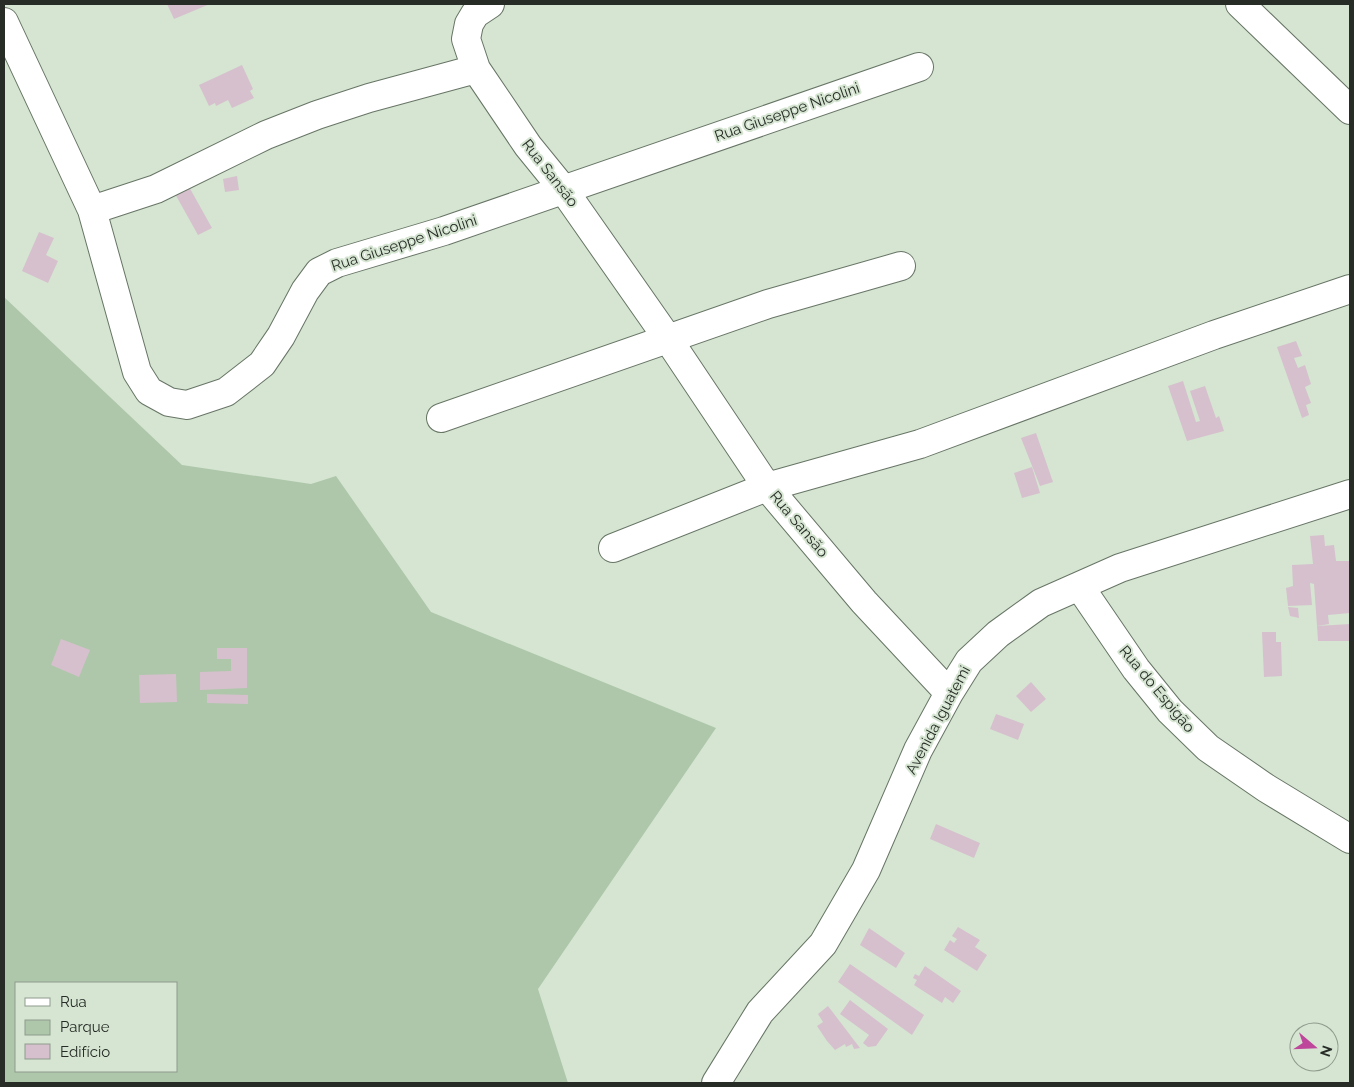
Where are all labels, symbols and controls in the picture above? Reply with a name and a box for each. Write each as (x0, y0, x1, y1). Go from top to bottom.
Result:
street label: Rua Giuseppe Nicolini (712, 79, 862, 145)
street label: Rua Sansão (518, 136, 582, 210)
street label: Rua Giuseppe Nicolini (329, 211, 479, 275)
street label: Rua Sansão (766, 487, 832, 561)
street label: Rua do Espigão (1115, 642, 1199, 736)
street label: Avenida Iguatemi (902, 663, 974, 777)
legend (15, 982, 178, 1072)
text: Rua (60, 993, 87, 1011)
text: Parque (60, 1018, 110, 1036)
north arrow (1289, 1022, 1339, 1072)
text: Edifício (60, 1043, 110, 1061)
text: N (1317, 1044, 1336, 1059)

